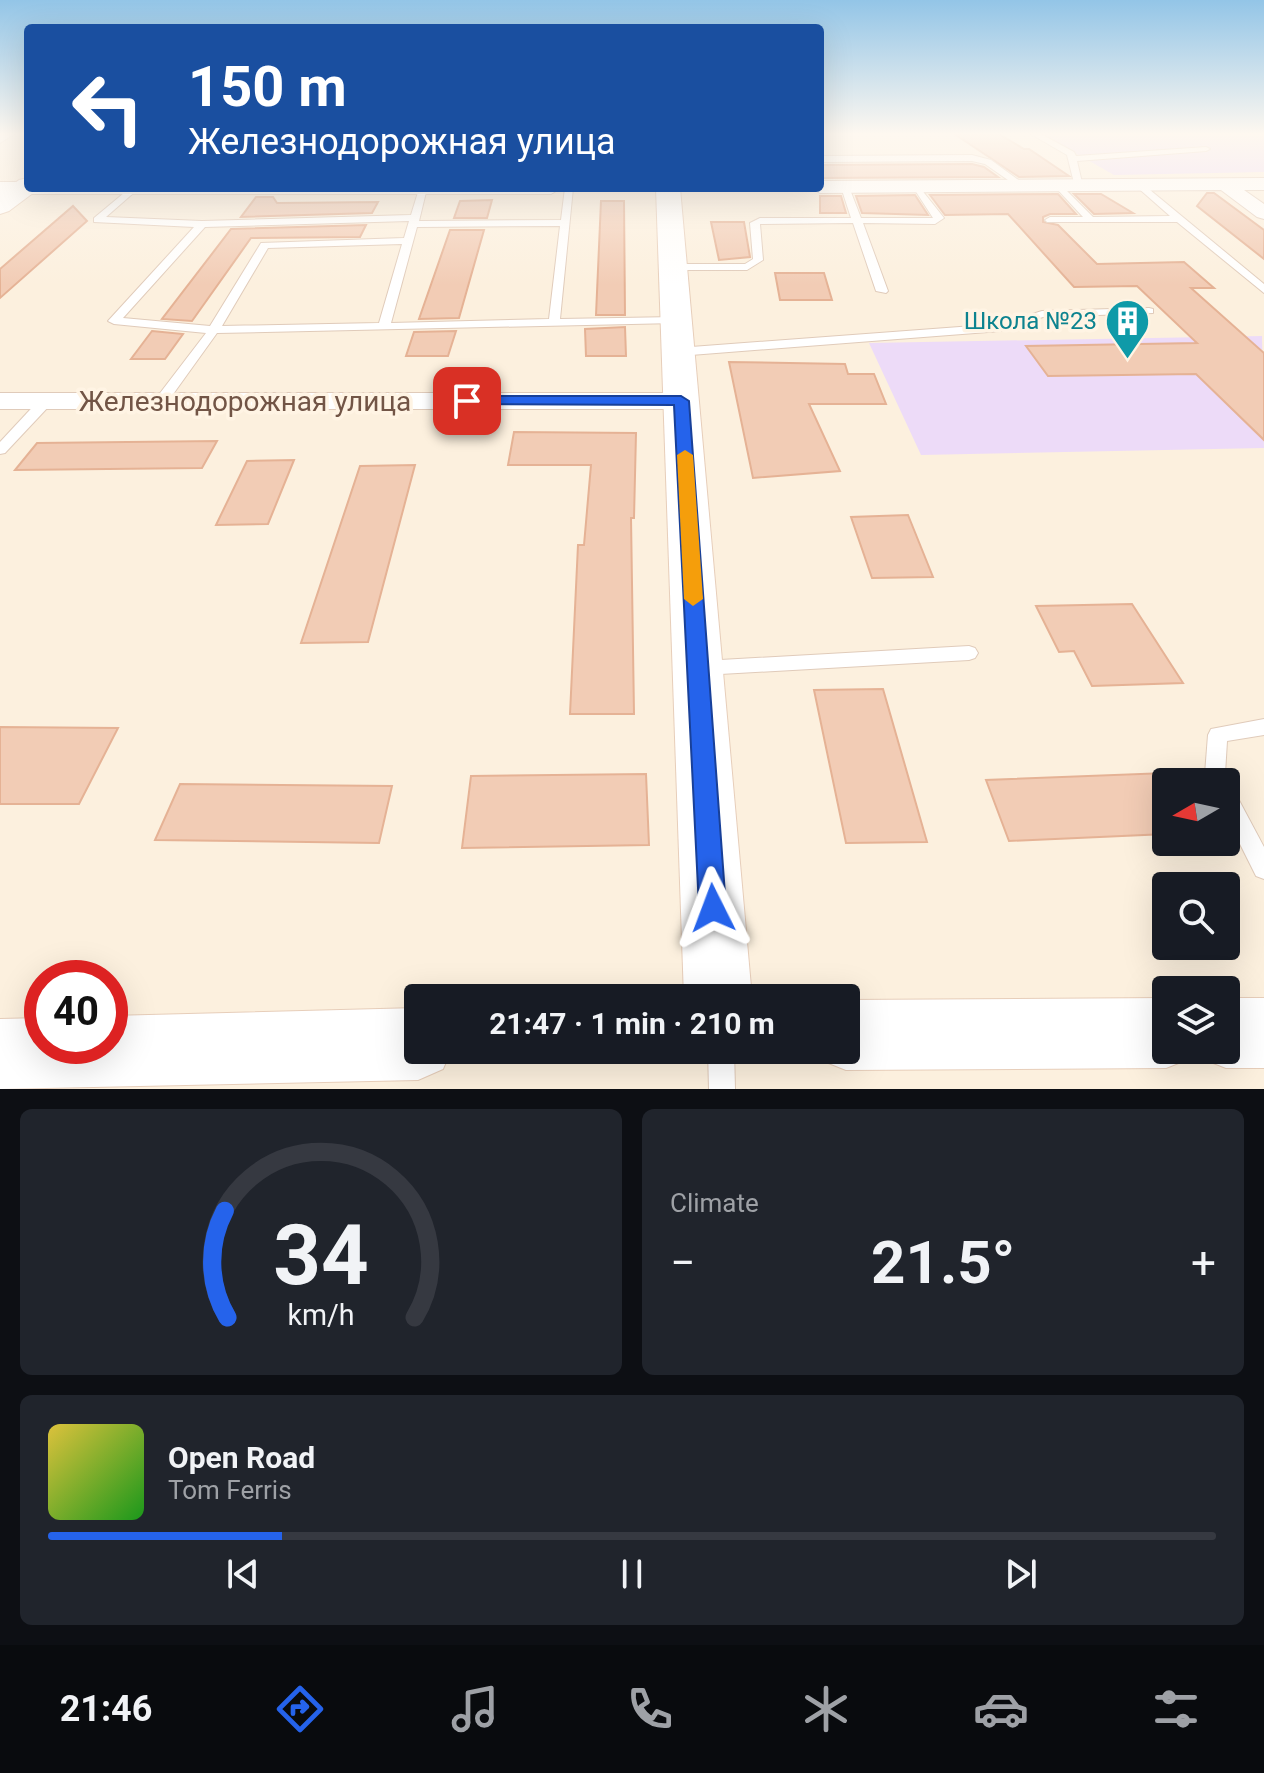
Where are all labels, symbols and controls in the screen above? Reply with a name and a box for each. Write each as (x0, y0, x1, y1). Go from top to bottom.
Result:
text: 150 m (188, 54, 347, 120)
icon: left (56, 56, 160, 160)
text: Железнодорожная улица (188, 121, 616, 163)
building icon: Школа №23 (1104, 297, 1152, 360)
place label: Школа №23 (964, 307, 1097, 335)
pin (433, 367, 501, 435)
icon: arrive (445, 379, 489, 423)
street label: Железнодорожная улица (79, 385, 411, 418)
north arrow (1152, 768, 1240, 856)
map controls (1152, 768, 1240, 1064)
position arrow (671, 866, 755, 950)
button: search (1152, 872, 1240, 960)
speed limit sign: 40 (24, 960, 128, 1064)
button: layers (1152, 976, 1240, 1064)
text: 21:47 · 1 min · 210 m (489, 1006, 775, 1041)
text: Climate (670, 1188, 759, 1218)
text: 34 (273, 1207, 369, 1304)
text: 21.5° (871, 1227, 1015, 1298)
text: − (670, 1237, 695, 1289)
text: + (1191, 1237, 1216, 1289)
text: km/h (287, 1298, 355, 1332)
text: Open Road (168, 1440, 315, 1475)
text: Tom Ferris (168, 1475, 292, 1505)
icon: previous (221, 1552, 265, 1596)
icon: pause (610, 1552, 654, 1596)
icon: next (999, 1552, 1043, 1596)
icon: directions (272, 1681, 328, 1737)
icon: music (447, 1681, 503, 1737)
icon: phone (622, 1681, 678, 1737)
icon: climate (798, 1681, 854, 1737)
icon: car (973, 1681, 1029, 1737)
icon: filters (1148, 1681, 1204, 1737)
text: 21:46 (60, 1688, 152, 1730)

